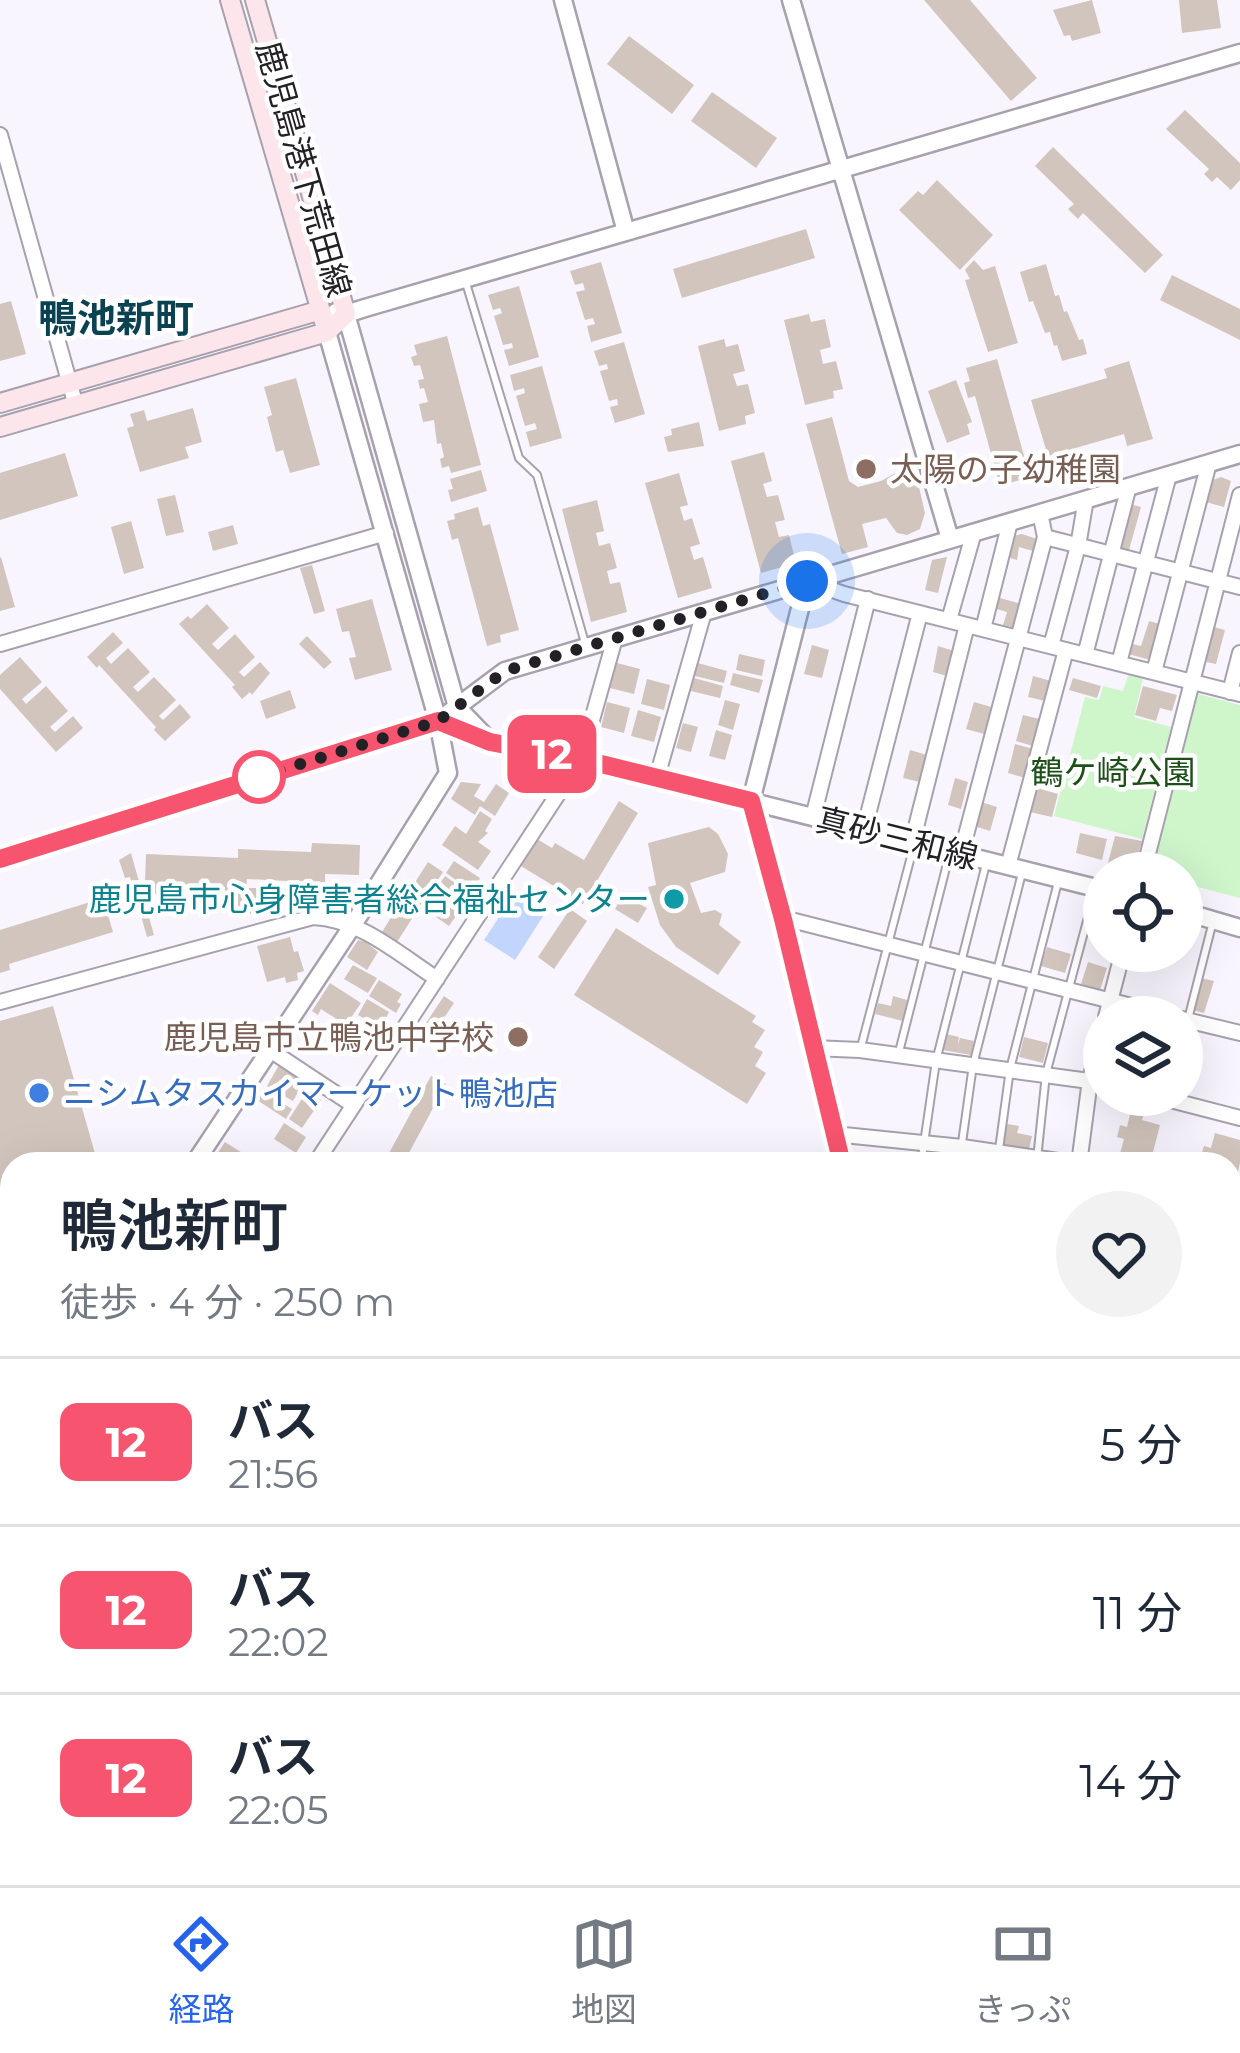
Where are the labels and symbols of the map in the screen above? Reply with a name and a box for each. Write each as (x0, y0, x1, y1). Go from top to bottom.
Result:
street label: 鹿児島港下荒田線 (248, 37, 360, 301)
district label: 鴨池新町 (38, 294, 194, 342)
place label: 太陽の子幼稚園 (890, 449, 1121, 489)
marker: 太陽の子幼稚園 (853, 456, 879, 482)
your location (777, 551, 837, 611)
line badge: 12 (498, 715, 606, 793)
unlabelled marker (234, 752, 284, 802)
park label: 鶴ケ崎公園 (1031, 752, 1196, 792)
street label: 真砂三和線 (812, 799, 982, 877)
place label: 鹿児島市心身障害者総合福祉センター (89, 879, 650, 919)
marker: 鹿児島市心身障害者総合福祉センター (661, 886, 687, 912)
place label: 鹿児島市立鴨池中学校 (164, 1017, 494, 1057)
marker: 鹿児島市立鴨池中学校 (505, 1024, 531, 1050)
place label: ニシムタスカイマーケット鴨池店 (63, 1073, 558, 1113)
marker: ニシムタスカイマーケット鴨池店 (26, 1080, 52, 1106)

